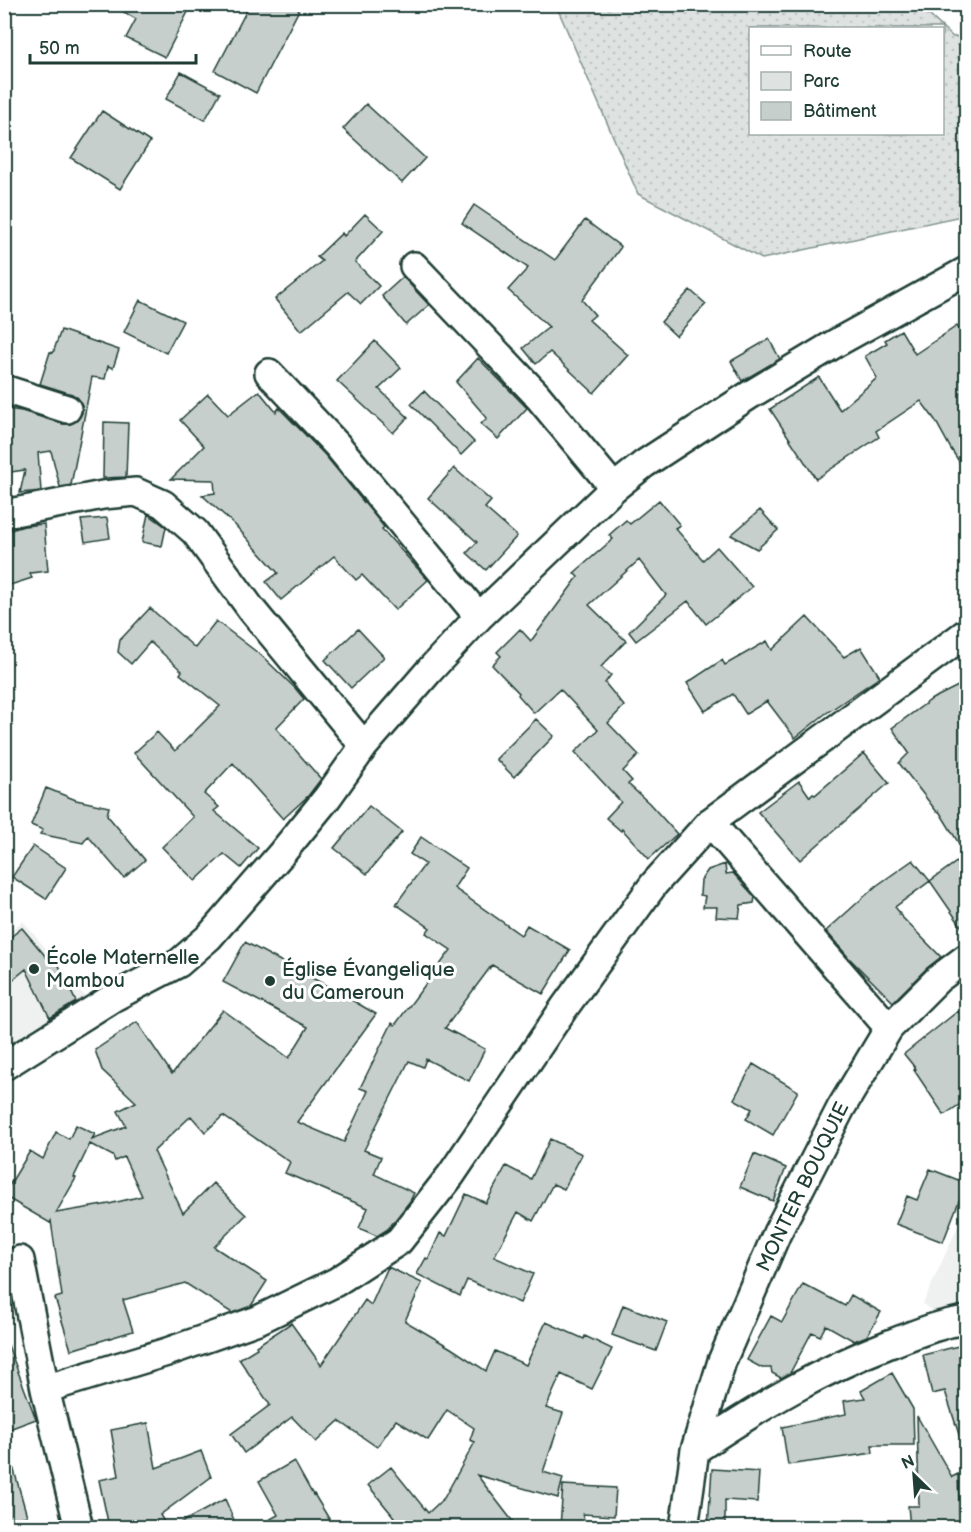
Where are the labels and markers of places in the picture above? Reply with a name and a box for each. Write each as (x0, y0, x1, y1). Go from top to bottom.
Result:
place label: École Maternelle Mambou (46, 945, 199, 993)
place label: Église Évangelique du Cameroun (282, 957, 455, 1005)
marker: École Maternelle Mambou (27, 962, 41, 976)
marker: Église Évangelique du Cameroun (263, 974, 277, 988)

